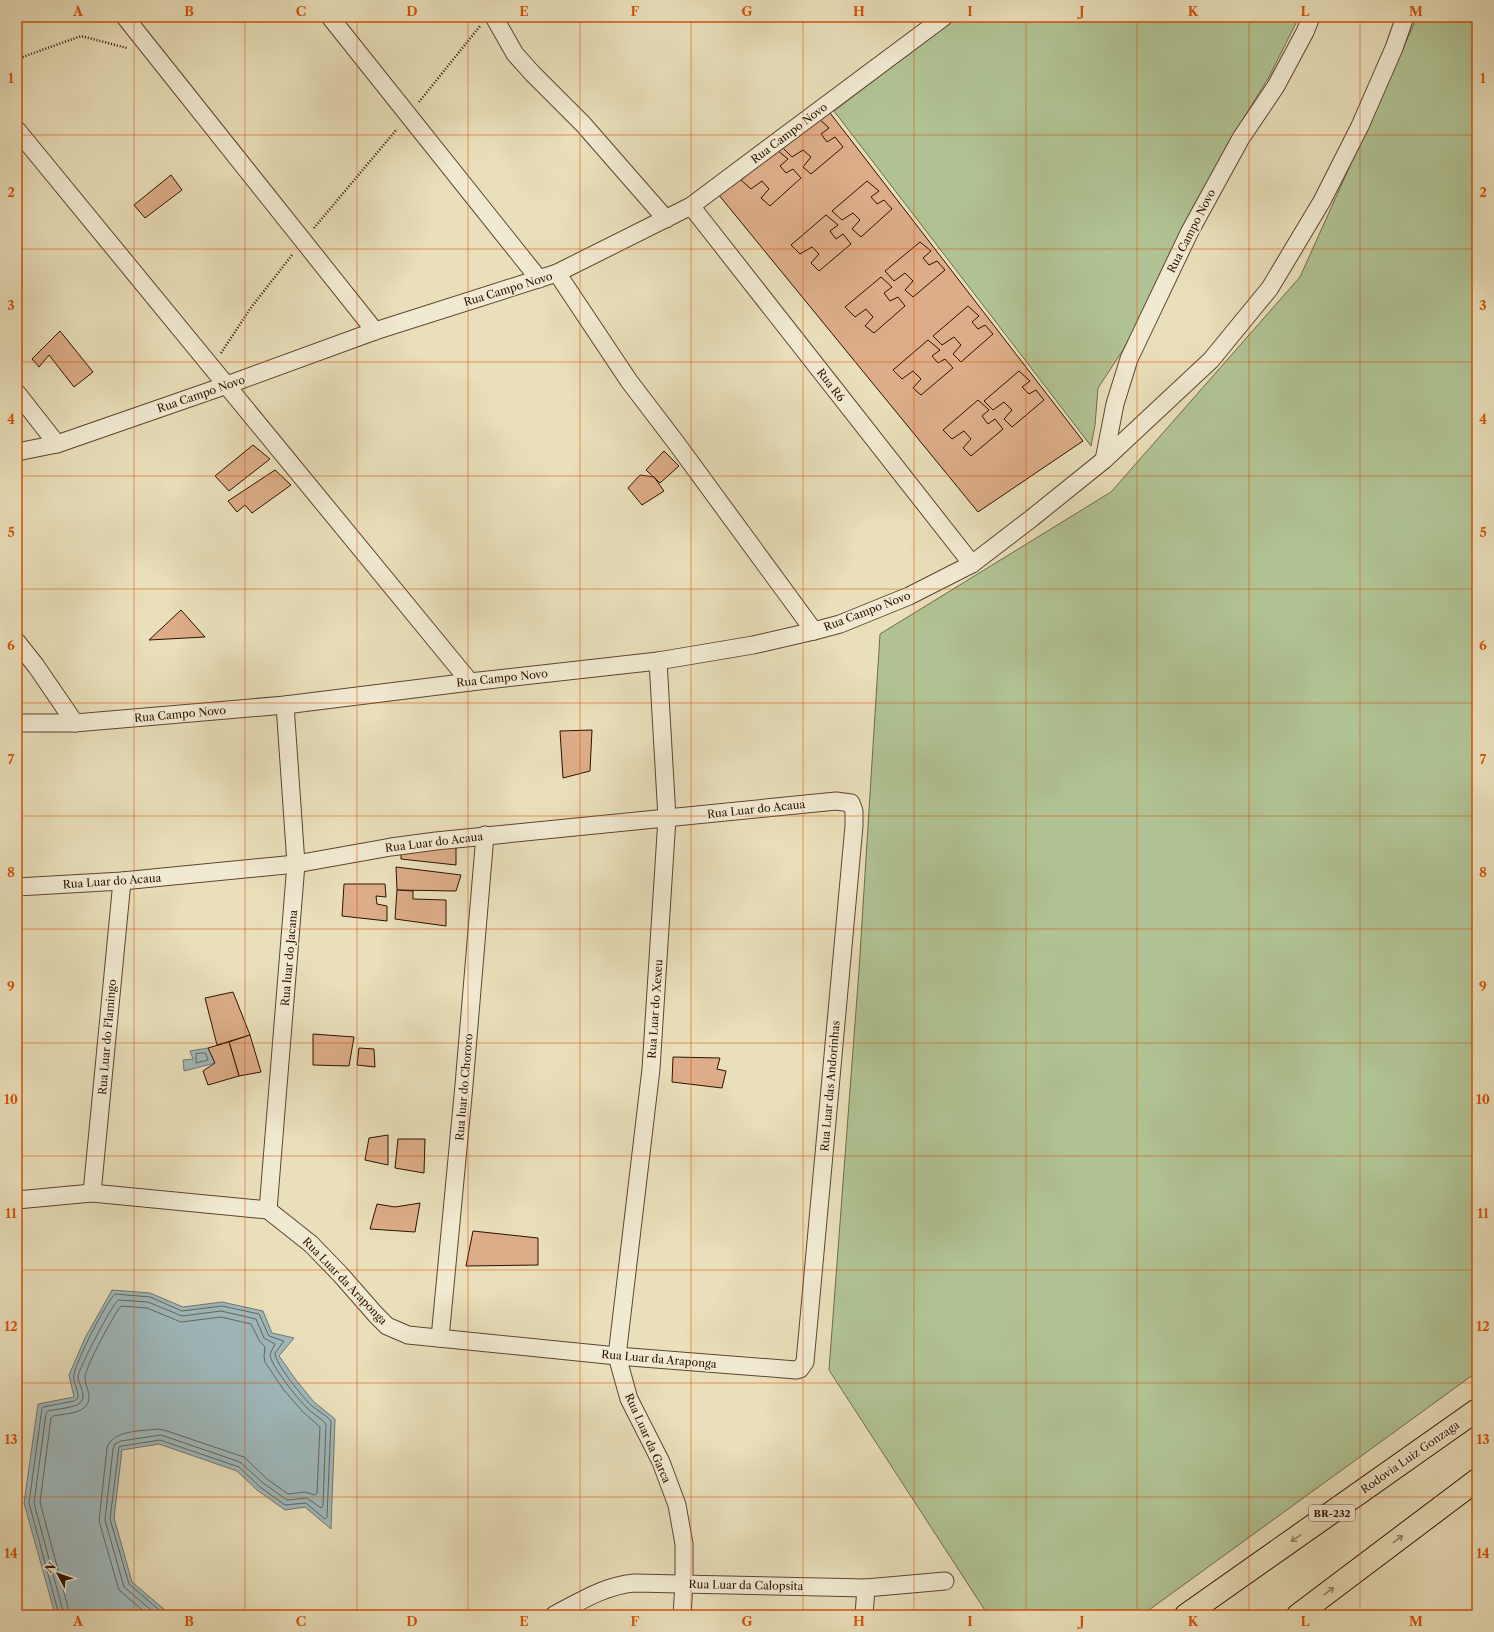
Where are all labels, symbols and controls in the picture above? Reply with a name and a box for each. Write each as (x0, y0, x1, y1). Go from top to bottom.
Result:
text: A (72, 3, 84, 19)
text: B (184, 3, 194, 19)
text: C (296, 3, 306, 19)
text: D (406, 3, 418, 19)
text: E (519, 3, 529, 19)
text: F (631, 3, 640, 19)
text: G (741, 3, 753, 19)
text: H (853, 3, 865, 19)
text: I (967, 3, 973, 19)
text: J (1077, 3, 1085, 19)
text: K (1188, 3, 1199, 19)
text: L (1301, 3, 1310, 19)
text: M (1409, 3, 1423, 19)
text: 1 (8, 70, 14, 86)
text: 1 (1480, 70, 1486, 86)
street label: Rua Campo Novo (748, 100, 830, 166)
text: 2 (7, 184, 15, 200)
text: 2 (1479, 184, 1487, 200)
street label: Rua Campo Novo (1164, 187, 1218, 275)
street label: Rua Campo Novo (462, 269, 554, 309)
text: 3 (7, 297, 15, 313)
text: 3 (1479, 297, 1487, 313)
street label: Rua R6 (814, 366, 849, 405)
street label: Rua Campo Novo (155, 372, 247, 416)
text: 4 (7, 411, 15, 427)
text: 4 (1479, 411, 1487, 427)
text: 5 (7, 524, 15, 540)
text: 5 (1479, 524, 1487, 540)
street label: Rua Campo Novo (822, 588, 913, 634)
text: 6 (7, 637, 15, 653)
text: 6 (1479, 637, 1487, 653)
street label: Rua Campo Novo (456, 666, 549, 690)
street label: Rua Campo Novo (134, 703, 227, 725)
text: 7 (8, 751, 15, 767)
text: 7 (1480, 751, 1487, 767)
street label: Rua Luar do Acaua (706, 797, 806, 821)
street label: Rua Luar do Acaua (384, 829, 484, 855)
text: 8 (7, 864, 15, 880)
text: 8 (1479, 864, 1487, 880)
street label: Rua Luar do Acaua (62, 871, 162, 891)
street label: Rua luar do Jacana (278, 909, 300, 1007)
street label: Rua Luar do Xexeu (645, 959, 665, 1059)
text: 9 (7, 978, 15, 994)
street label: Rua Luar do Flamingo (95, 978, 119, 1095)
text: 9 (1479, 978, 1487, 994)
street label: Rua Luar das Andorinhas (817, 1020, 843, 1152)
street label: Rua luar do Chororo (452, 1033, 476, 1141)
text: 10 (4, 1091, 18, 1107)
text: 10 (1476, 1091, 1490, 1107)
text: 11 (5, 1205, 17, 1221)
text: 11 (1477, 1205, 1489, 1221)
street label: Rua Luar da Araponga (300, 1234, 390, 1328)
text: 12 (4, 1318, 18, 1334)
text: 12 (1476, 1318, 1490, 1334)
street label: Rua Luar da Araponga (601, 1347, 718, 1371)
street label: Rua Luar da Garca (622, 1391, 674, 1485)
street label: Rodovia Luiz Gonzaga (1358, 1418, 1462, 1496)
text: 13 (4, 1431, 18, 1447)
text: 13 (1476, 1431, 1490, 1447)
road number: BR-232 (1309, 1505, 1355, 1521)
one-way arrow (1291, 1534, 1302, 1542)
one-way arrow (1393, 1535, 1404, 1544)
text: 14 (4, 1545, 18, 1561)
text: 14 (1476, 1545, 1490, 1561)
north arrow (38, 1554, 78, 1594)
text: N (42, 1559, 59, 1576)
street label: Rua Luar da Calopsita (689, 1577, 804, 1593)
one-way arrow (1324, 1587, 1335, 1596)
text: A (72, 1613, 84, 1629)
text: B (184, 1613, 194, 1629)
text: C (296, 1613, 306, 1629)
text: D (406, 1613, 418, 1629)
text: E (519, 1613, 529, 1629)
text: F (631, 1613, 640, 1629)
text: G (741, 1613, 753, 1629)
text: H (853, 1613, 865, 1629)
text: I (967, 1613, 973, 1629)
text: J (1077, 1613, 1085, 1629)
text: K (1188, 1613, 1199, 1629)
text: L (1301, 1613, 1310, 1629)
text: M (1409, 1613, 1423, 1629)

